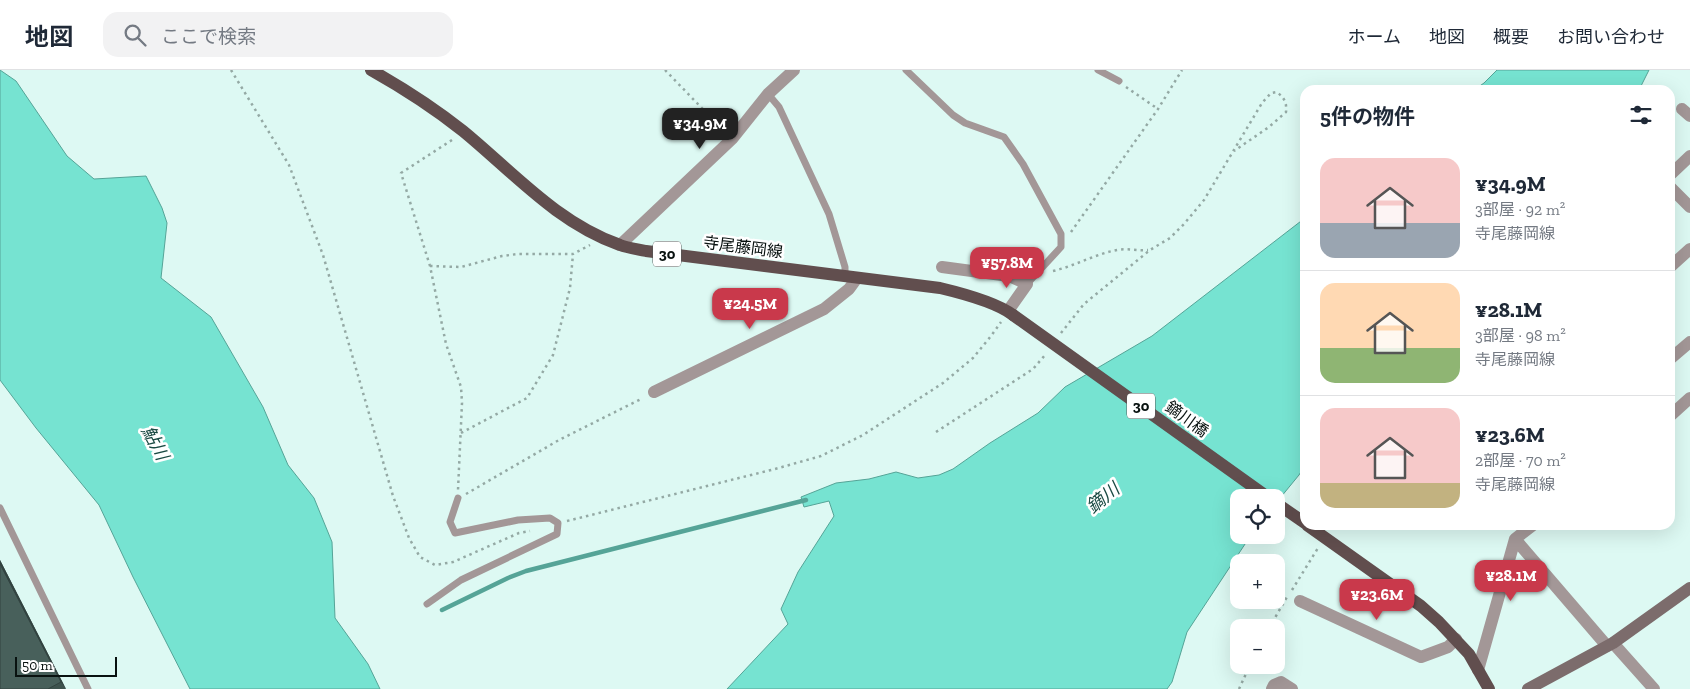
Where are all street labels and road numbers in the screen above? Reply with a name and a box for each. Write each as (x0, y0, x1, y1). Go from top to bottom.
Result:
street label: 寺尾藤岡線 (702, 233, 784, 261)
road number: 30 (653, 242, 681, 266)
road number: 30 (1127, 394, 1155, 418)
street label: 鏑川橋 (1162, 397, 1212, 441)

